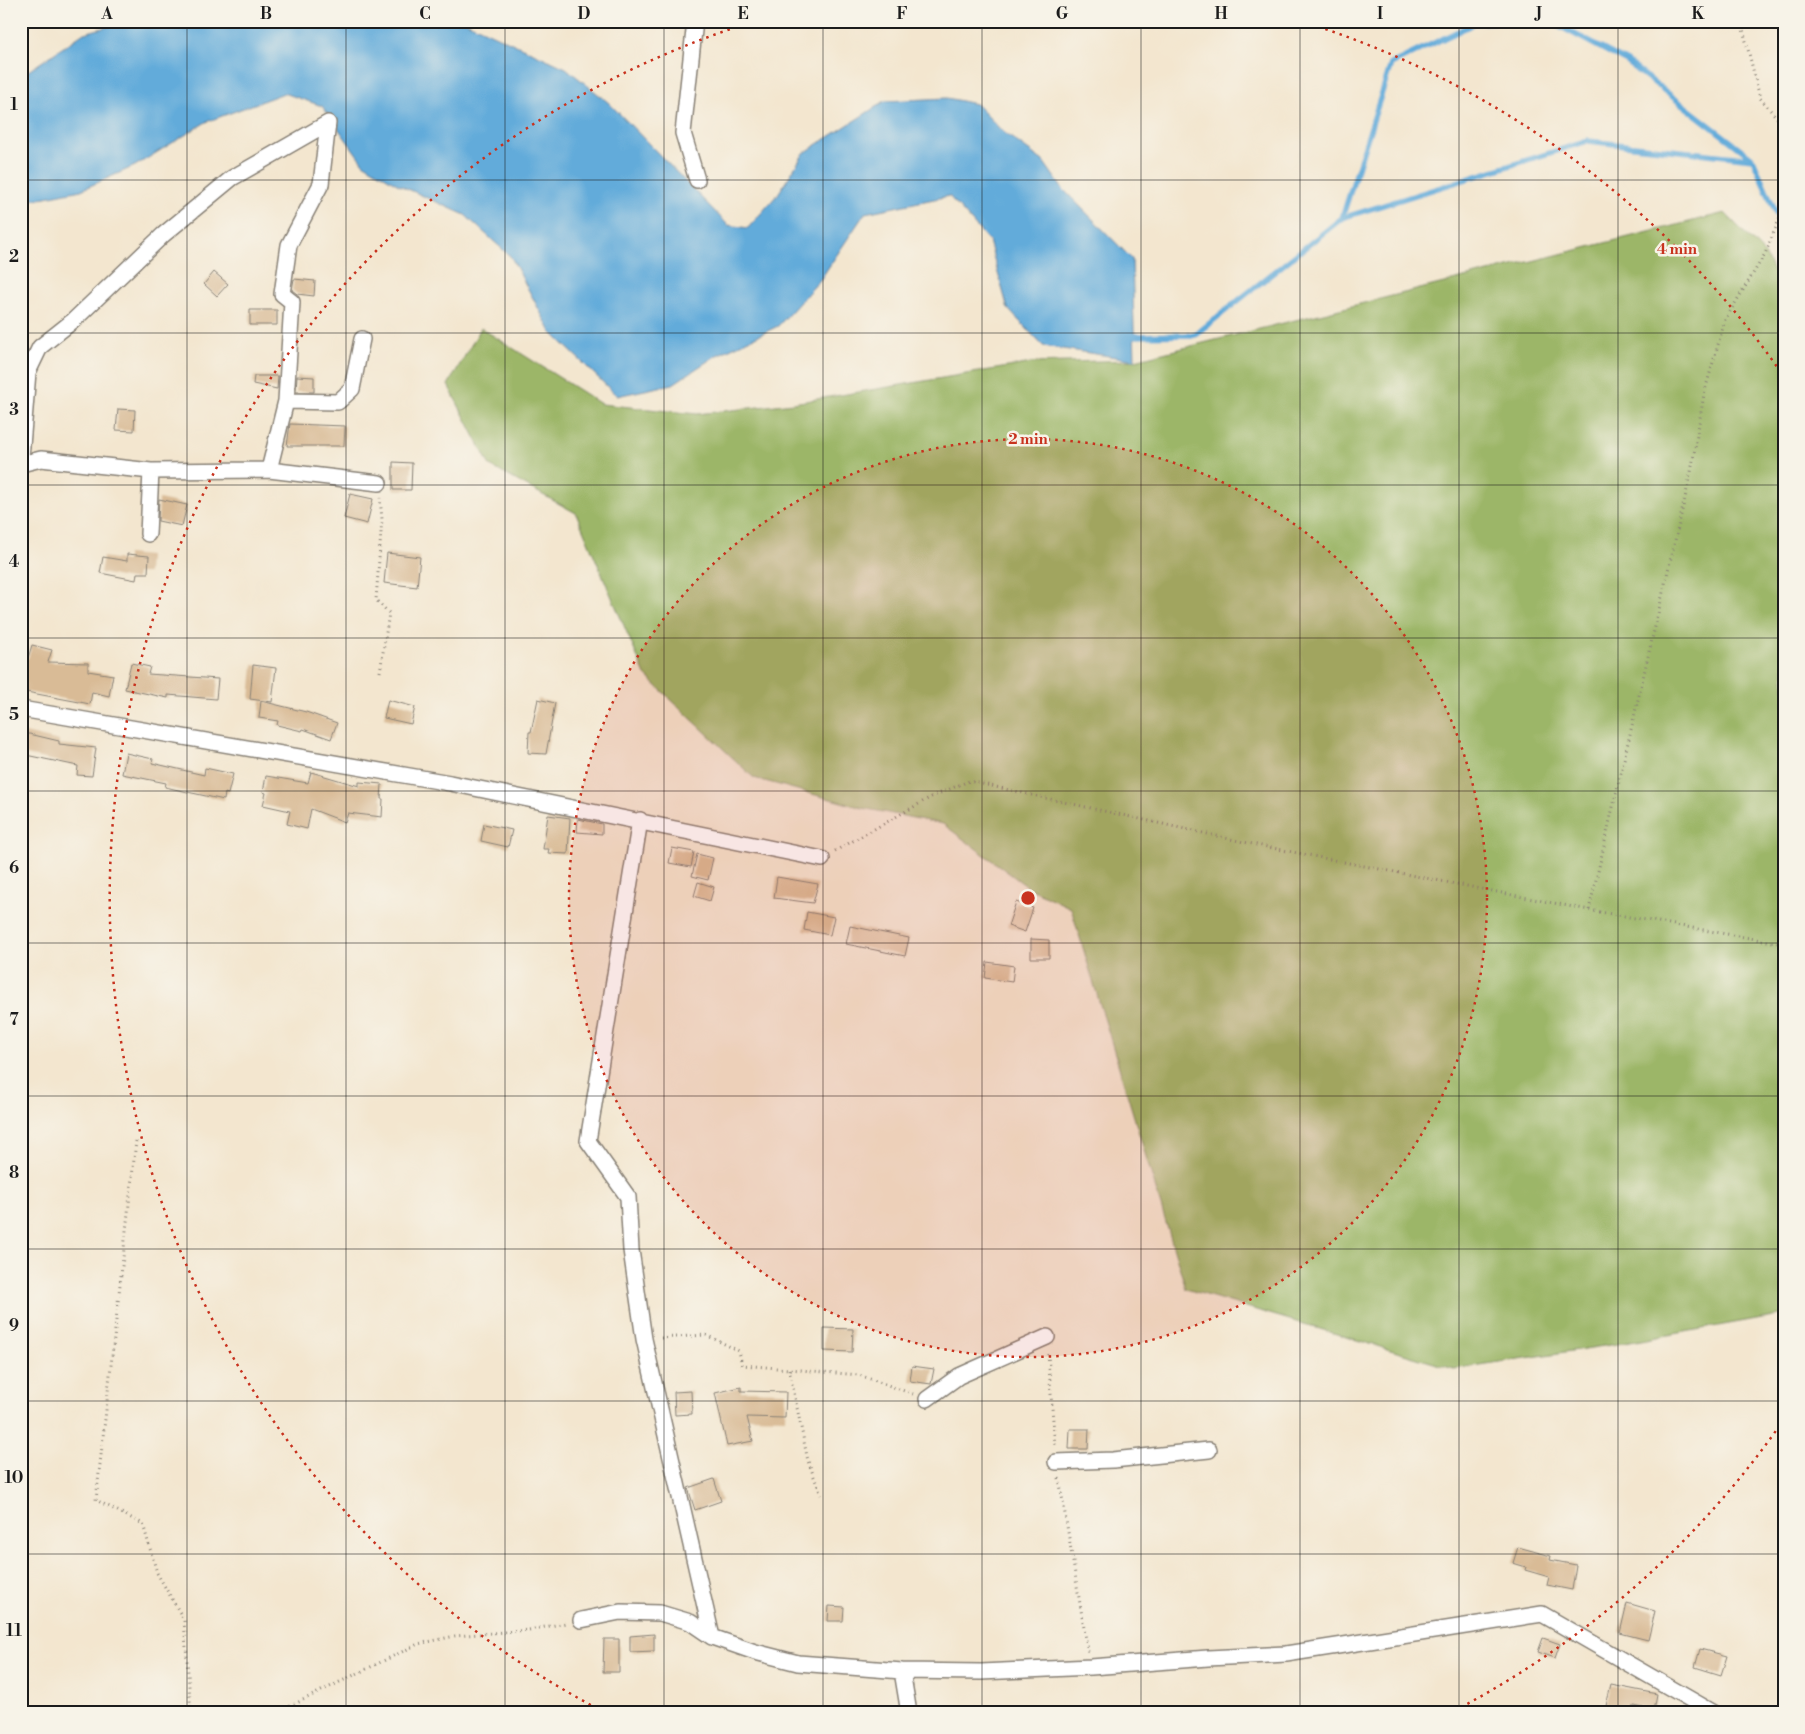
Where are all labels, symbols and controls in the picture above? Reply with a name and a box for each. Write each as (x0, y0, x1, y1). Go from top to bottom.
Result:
text: A (100, 4, 113, 24)
text: B (260, 4, 272, 24)
text: C (419, 4, 431, 24)
text: D (578, 4, 591, 24)
text: E (737, 4, 749, 24)
text: F (896, 4, 908, 24)
text: G (1056, 4, 1069, 24)
text: H (1214, 4, 1228, 24)
text: I (1377, 4, 1383, 24)
text: J (1534, 4, 1542, 24)
text: K (1692, 4, 1706, 24)
text: 1 (10, 95, 18, 115)
text: 4 min (1657, 240, 1698, 259)
text: 2 (9, 247, 19, 267)
text: 3 (9, 400, 19, 420)
text: 2 min (1008, 430, 1048, 449)
text: 4 (9, 552, 20, 572)
text: 5 (9, 705, 19, 725)
text: 6 (9, 858, 19, 878)
centre of rings (1019, 889, 1037, 907)
text: 7 (9, 1010, 19, 1030)
text: 8 (9, 1163, 19, 1183)
text: 9 (9, 1316, 19, 1336)
text: 10 (5, 1468, 23, 1488)
text: 11 (6, 1621, 22, 1641)

